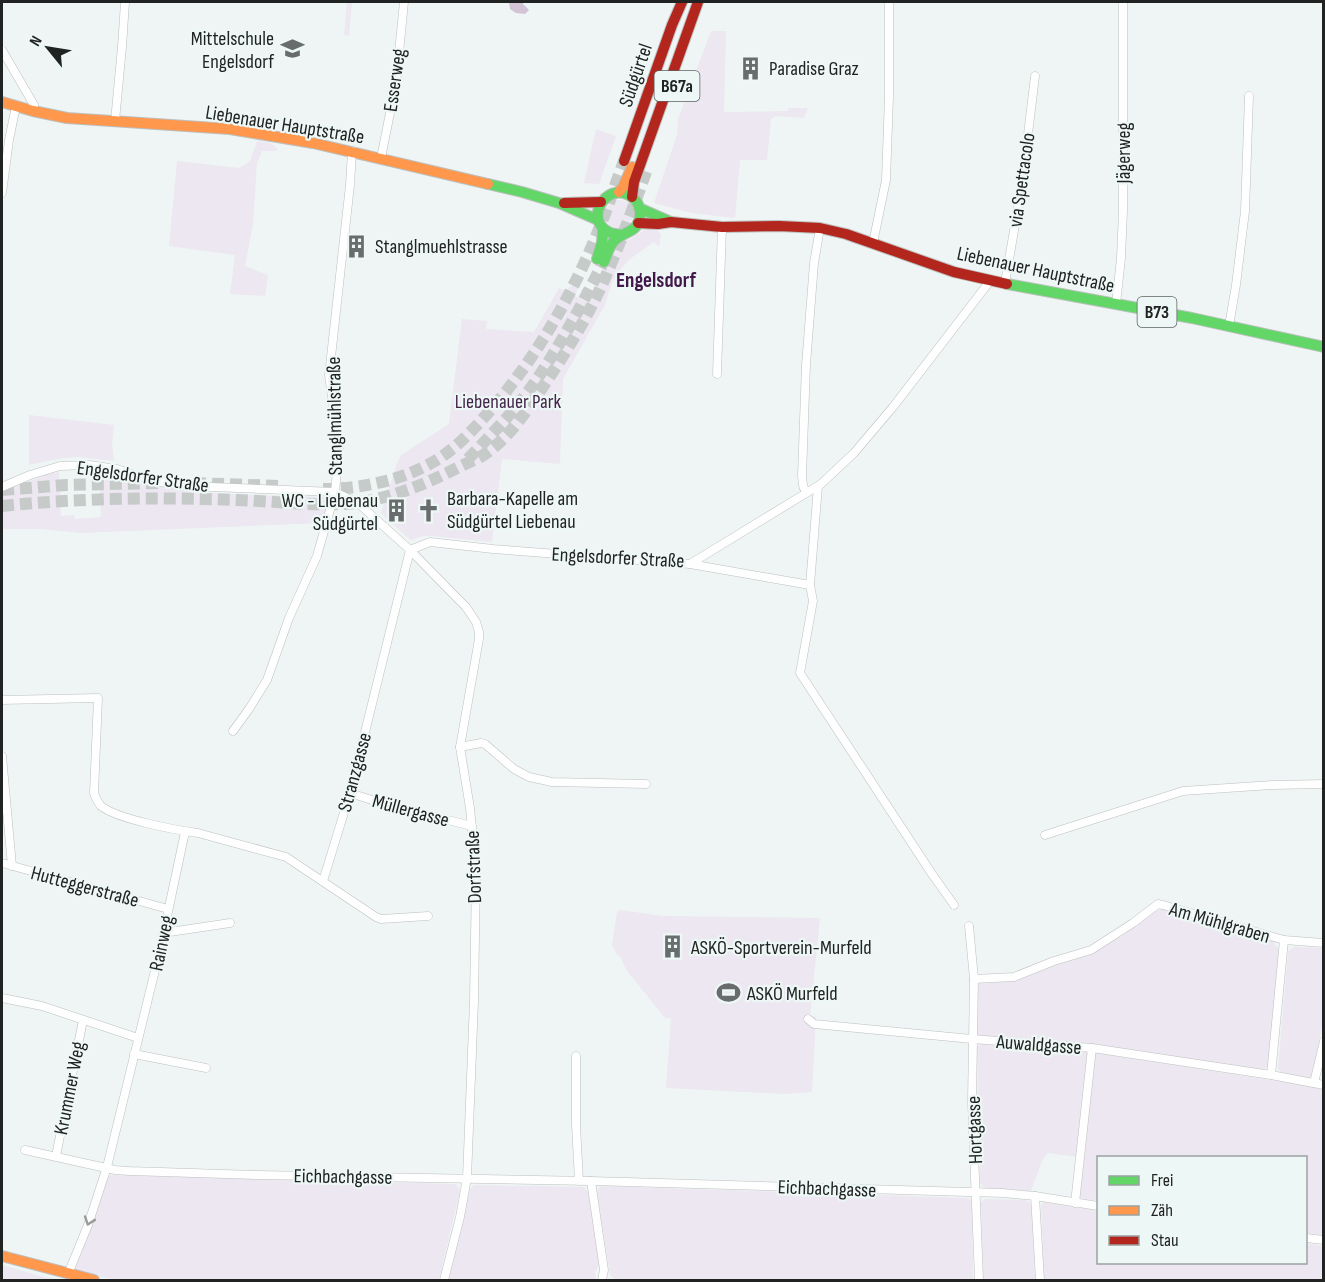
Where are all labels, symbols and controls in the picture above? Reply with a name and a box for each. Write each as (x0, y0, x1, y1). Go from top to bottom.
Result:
north arrow (18, 18, 78, 78)
place label: Mittelschule Engelsdorf (191, 27, 274, 74)
text: N (26, 33, 47, 50)
school or university icon: Mittelschule Engelsdorf (279, 36, 305, 62)
street label: Südgürtel (614, 41, 658, 110)
street label: Esserweg (379, 47, 411, 113)
building icon: Paradise Graz (738, 55, 764, 81)
place label: Paradise Graz (769, 57, 859, 81)
road number: B67a (654, 71, 700, 101)
street label: Liebenauer Hauptstraße (204, 101, 366, 149)
street label: Jägerweg (1112, 123, 1136, 184)
street label: via Spettacolo (1003, 131, 1040, 229)
building icon: Stanglmuehlstrasse (344, 233, 370, 259)
place label: Stanglmuehlstrasse (375, 235, 508, 259)
street label: Liebenauer Hauptstraße (955, 242, 1117, 298)
district label: Engelsdorf (616, 268, 697, 293)
road number: B73 (1138, 297, 1176, 327)
street label: Stanglmühlstraße (322, 356, 348, 476)
park label: Liebenauer Park (455, 390, 562, 414)
street label: Engelsdorfer Straße (75, 456, 210, 498)
place label: Barbara-Kapelle am Südgürtel Liebenau (447, 487, 578, 534)
place label: WC - Liebenau Südgürtel (282, 489, 378, 536)
church icon: Barbara-Kapelle am Südgürtel Liebenau (416, 497, 442, 523)
building icon: WC - Liebenau Südgürtel (383, 498, 409, 524)
street label: Engelsdorfer Straße (551, 543, 685, 573)
street label: Stranzgasse (333, 730, 377, 815)
street label: Müllergasse (370, 789, 452, 833)
street label: Dorfstraße (461, 830, 487, 904)
street label: Hutteggerstraße (28, 861, 141, 913)
street label: Am Mühlgraben (1166, 897, 1273, 949)
street label: Rainweg (144, 913, 180, 973)
building icon: ASKÖ-Sportverein-Murfeld (660, 934, 686, 960)
place label: ASKÖ-Sportverein-Murfeld (690, 936, 872, 960)
sports icon: ASKÖ Murfeld (716, 980, 742, 1006)
place label: ASKÖ Murfeld (746, 982, 838, 1006)
street label: Auwaldgasse (995, 1030, 1082, 1060)
street label: Krummer Weg (49, 1040, 91, 1137)
street label: Hortgasse (962, 1095, 988, 1164)
legend (1097, 1156, 1307, 1264)
street label: Eichbachgasse (293, 1164, 393, 1190)
text: Frei (1151, 1170, 1173, 1191)
street label: Eichbachgasse (777, 1175, 877, 1203)
text: Zäh (1151, 1200, 1173, 1221)
one-way arrow (83, 1215, 96, 1226)
text: Stau (1151, 1230, 1179, 1251)

